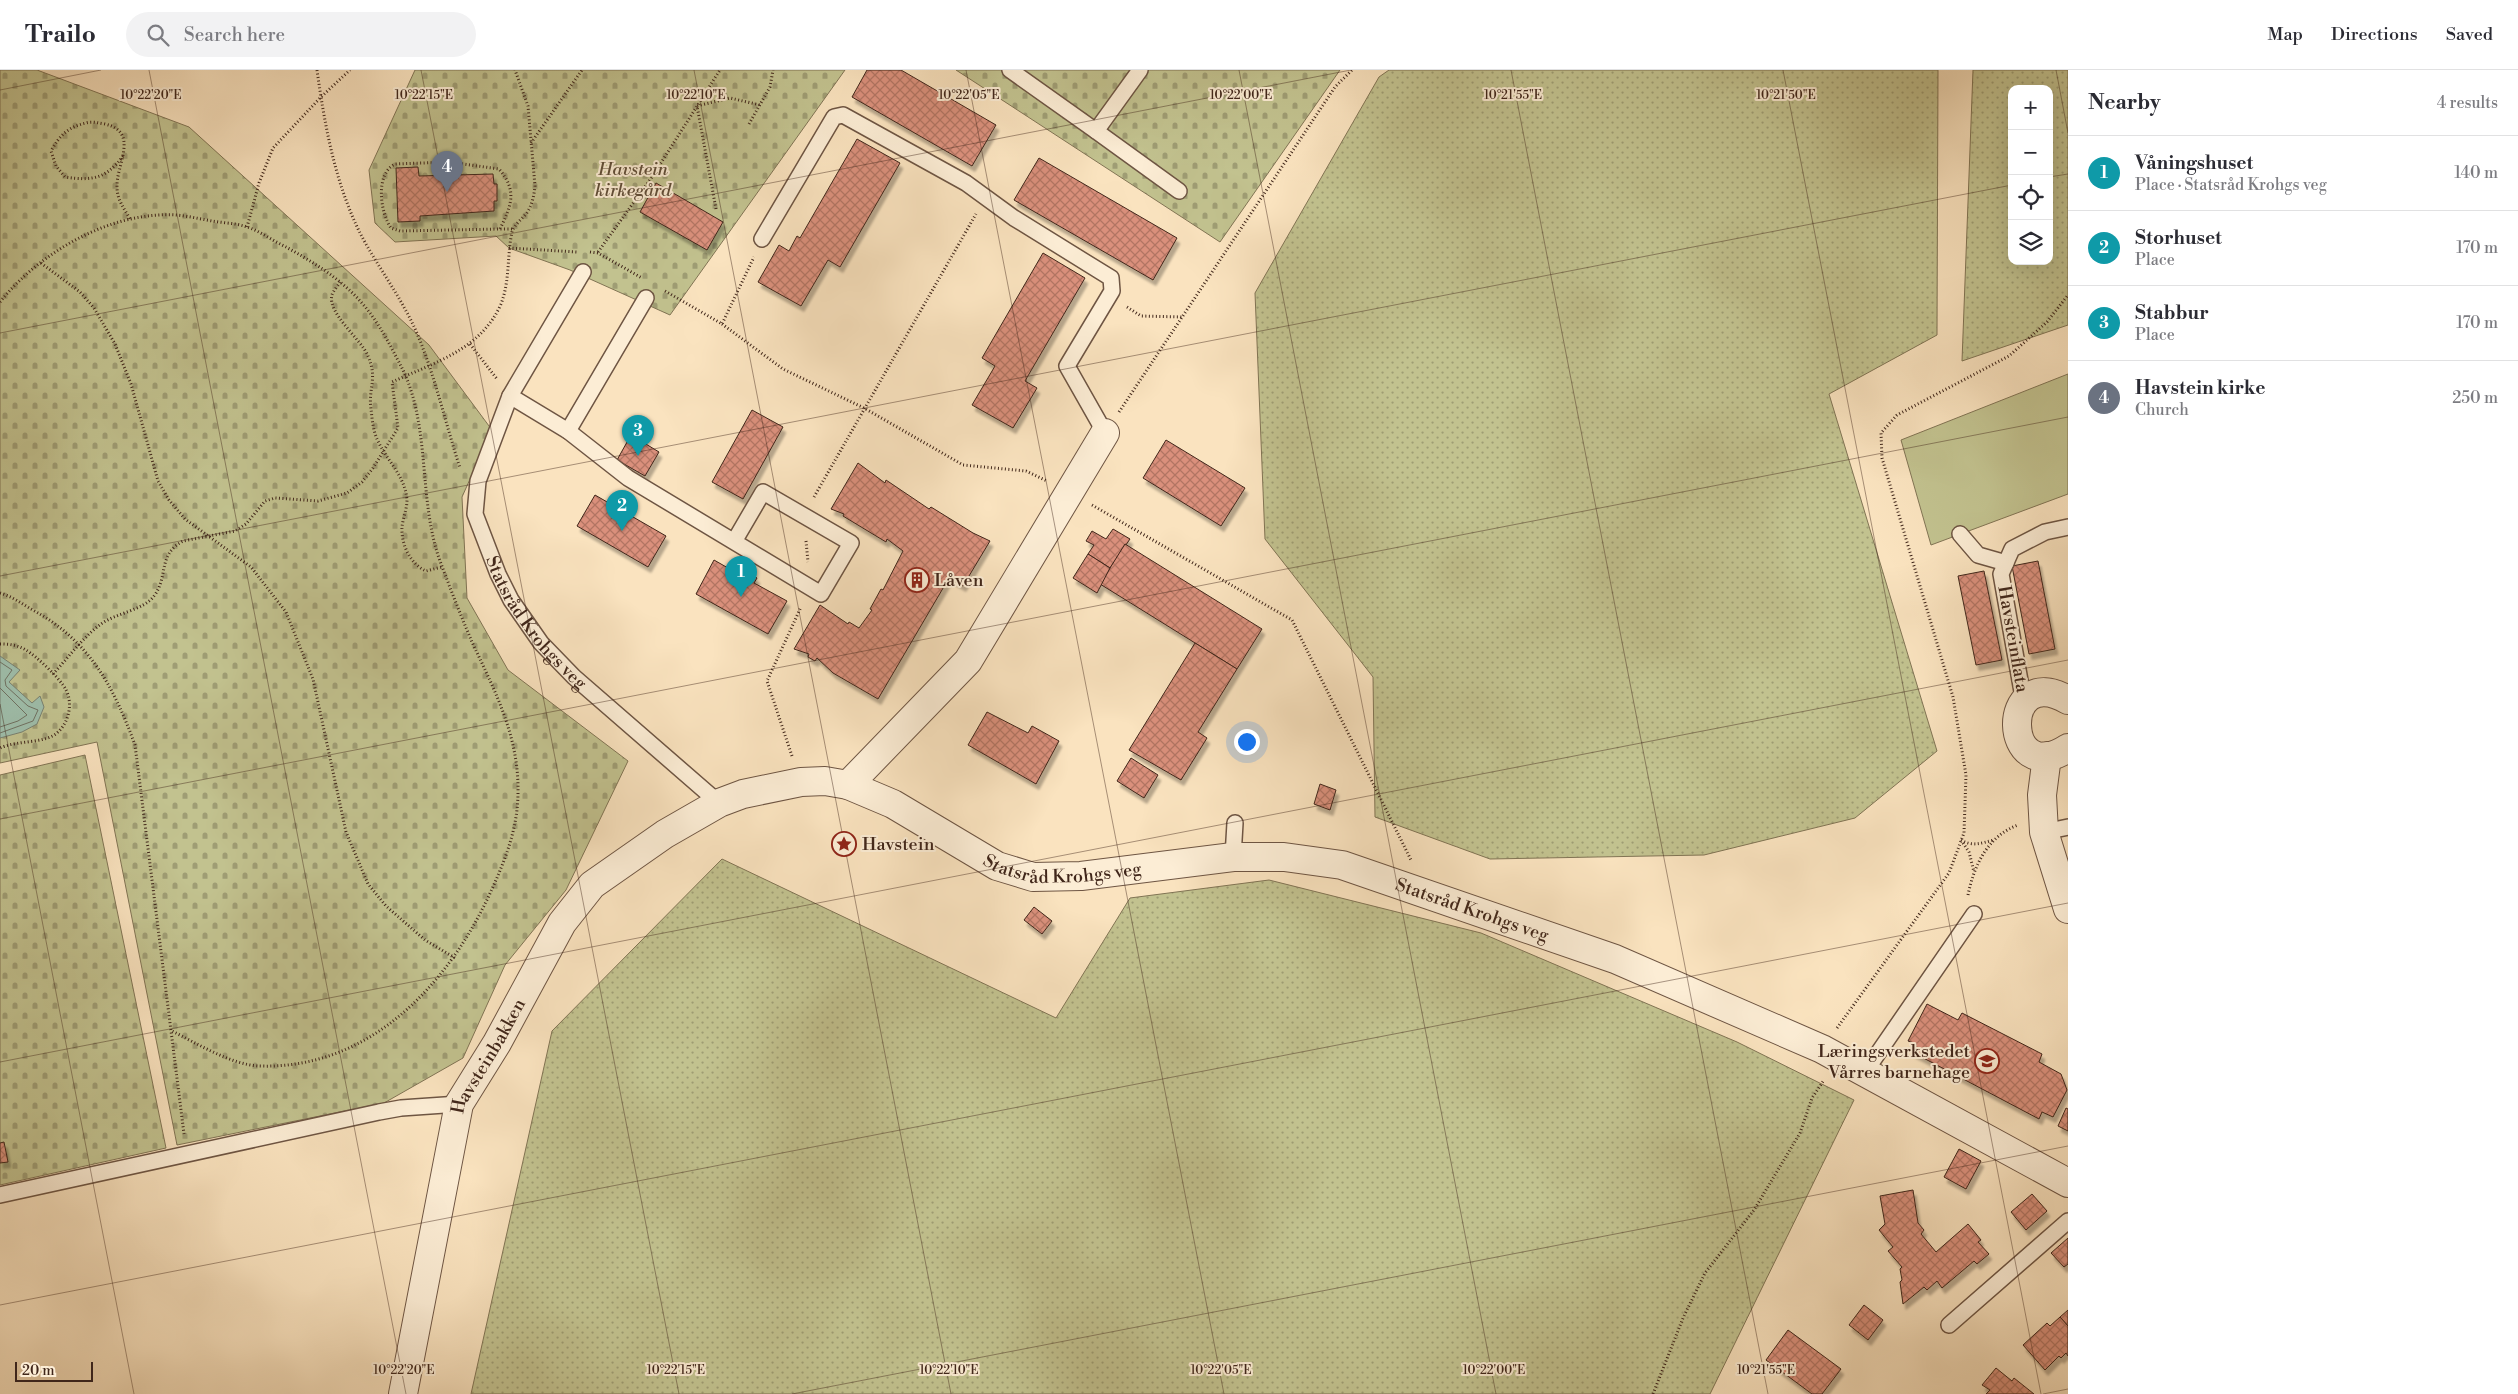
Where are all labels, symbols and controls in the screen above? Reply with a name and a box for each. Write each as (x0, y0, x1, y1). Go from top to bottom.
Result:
search box (126, 12, 476, 57)
text: Trailo (25, 20, 96, 50)
icon: search (144, 21, 172, 49)
text: Search here (184, 23, 285, 47)
text: Map (2267, 23, 2303, 46)
text: Directions (2331, 23, 2418, 46)
text: Saved (2446, 23, 2493, 46)
map controls (2008, 85, 2053, 265)
button: + (2008, 85, 2053, 130)
text: 10°22'20"E (120, 88, 182, 103)
text: 10°22'15"E (395, 88, 453, 103)
text: 10°22'10"E (666, 88, 726, 103)
text: 10°22'05"E (938, 88, 1000, 103)
text: 10°22'00"E (1210, 88, 1272, 103)
text: 10°21'55"E (1484, 88, 1542, 103)
text: 10°21'50"E (1756, 88, 1816, 103)
text: Nearby (2088, 90, 2161, 116)
text: 4 results (2437, 93, 2498, 113)
button: − (2008, 130, 2053, 175)
pin: 4 (431, 151, 463, 192)
text: Våningshuset (2135, 151, 2253, 175)
park label: Havstein kirkegård (595, 158, 672, 202)
text: 1 (2100, 163, 2108, 183)
text: 140 m (2454, 163, 2498, 183)
button: locate (2008, 175, 2053, 220)
text: Place · Statsråd Krohgs veg (2135, 175, 2327, 195)
button: layers (2008, 220, 2053, 265)
text: Storhuset (2135, 226, 2222, 250)
text: 2 (2099, 238, 2109, 258)
text: 170 m (2456, 238, 2498, 258)
text: Place (2135, 250, 2175, 270)
text: Stabbur (2135, 301, 2209, 325)
text: 3 (2099, 313, 2109, 333)
text: 170 m (2456, 313, 2498, 333)
text: Place (2135, 325, 2175, 345)
text: Havstein kirke (2135, 376, 2265, 400)
text: 4 (2099, 388, 2109, 408)
text: 250 m (2452, 388, 2498, 408)
text: Church (2135, 400, 2189, 420)
pin: 3 (622, 415, 654, 456)
pin: 2 (606, 490, 638, 531)
street label: Statsråd Krohgs veg (481, 553, 592, 695)
pin: 1 (725, 556, 757, 597)
building icon: Låven (904, 567, 930, 593)
place label: Låven (934, 569, 984, 592)
street label: Havsteinflata (1992, 584, 2034, 695)
your location (1234, 729, 1260, 755)
place icon: Havstein (831, 831, 857, 857)
place label: Havstein (862, 833, 935, 856)
street label: Statsråd Krohgs veg (979, 849, 1143, 889)
street label: Statsråd Krohgs veg (1392, 873, 1553, 947)
street label: Havsteinbakken (446, 994, 531, 1116)
place label: Læringsverkstedet Vårres barnehage (1818, 1040, 1971, 1084)
school or university icon: Læringsverkstedet Vårres barnehage (1974, 1048, 2000, 1074)
scale bar (15, 1359, 92, 1382)
text: 20 m (22, 1362, 54, 1380)
text: 10°22'20"E (373, 1363, 435, 1378)
text: 10°22'15"E (647, 1363, 705, 1378)
text: 10°22'10"E (919, 1363, 979, 1378)
text: 10°22'05"E (1190, 1363, 1252, 1378)
text: 10°22'00"E (1463, 1363, 1525, 1378)
text: 10°21'55"E (1737, 1363, 1795, 1378)

